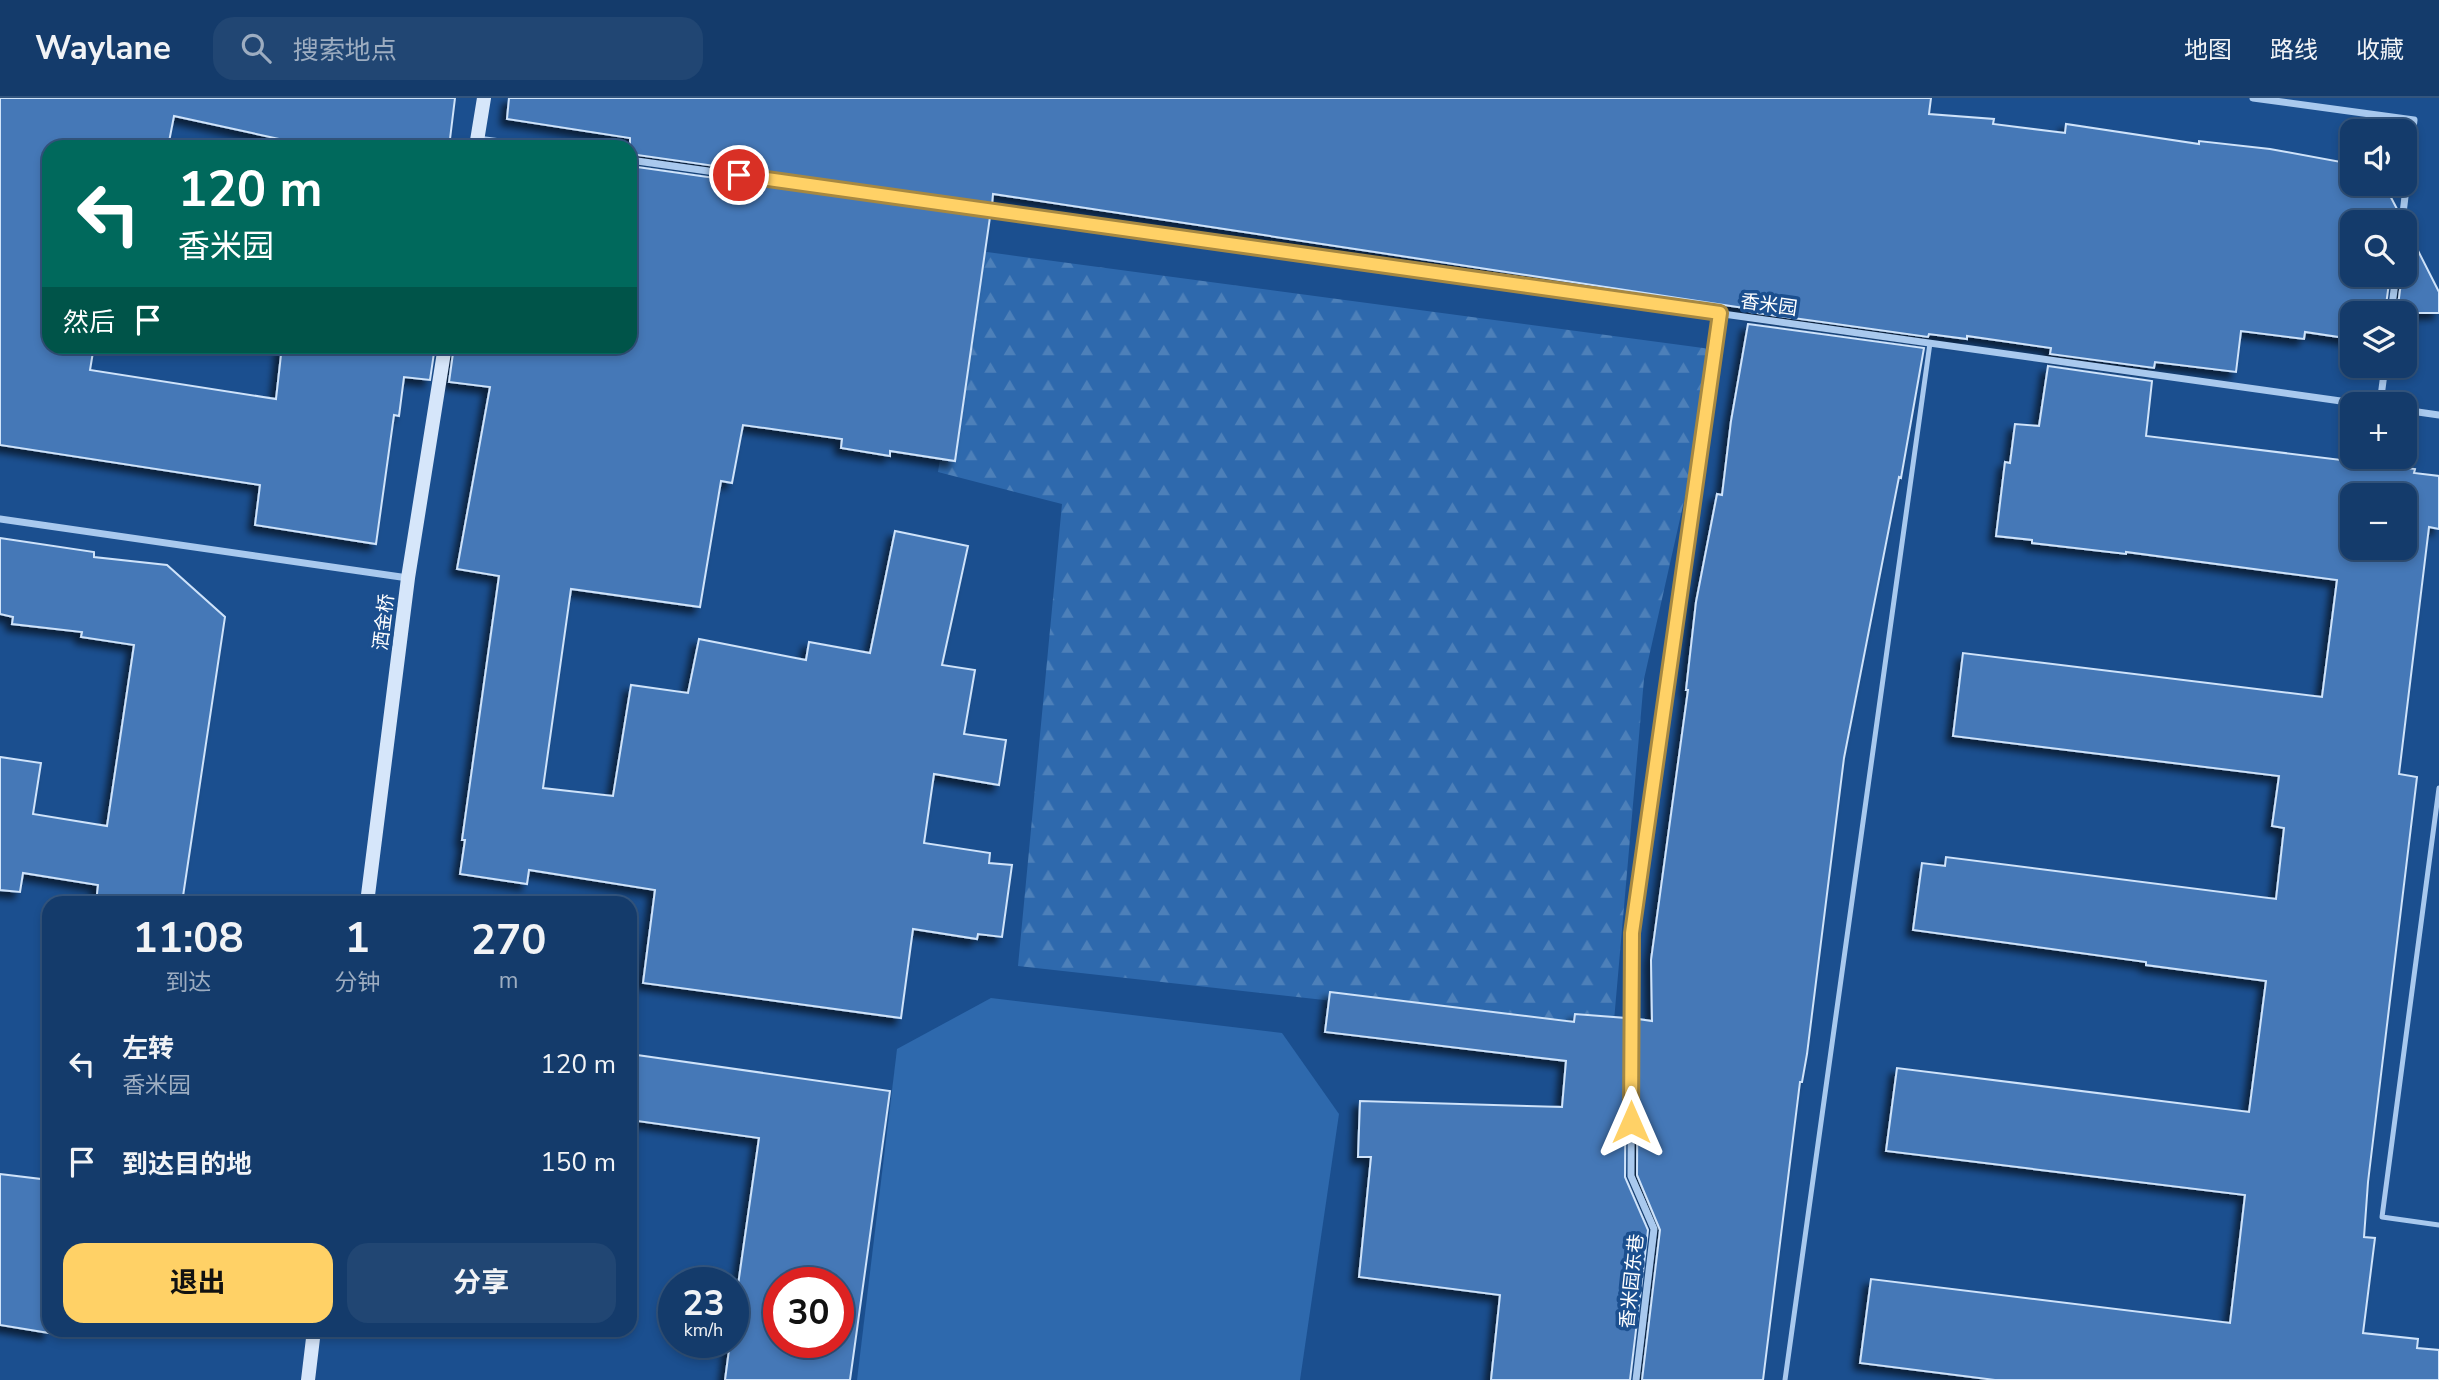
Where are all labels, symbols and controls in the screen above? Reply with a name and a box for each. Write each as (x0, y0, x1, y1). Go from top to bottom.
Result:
search box (213, 17, 703, 80)
text: Waylane (35, 26, 171, 71)
icon: search (237, 29, 275, 67)
text: 搜索地点 (293, 33, 397, 68)
text: 地图 (2184, 34, 2232, 66)
text: 路线 (2270, 34, 2318, 66)
text: 收藏 (2356, 34, 2404, 66)
map controls (2340, 119, 2417, 560)
button: sound (2340, 119, 2417, 196)
pin (709, 145, 769, 205)
text: 120 m (178, 156, 322, 223)
icon: arrive (720, 156, 758, 194)
icon: left (63, 168, 154, 259)
button: search (2340, 210, 2417, 287)
text: 香米园 (178, 225, 274, 268)
street label: 香米园 (1739, 288, 1799, 322)
icon: arrive (129, 301, 167, 339)
button: layers (2340, 301, 2417, 378)
text: 然后 (63, 305, 115, 340)
button: + (2340, 392, 2417, 469)
button: − (2340, 483, 2417, 560)
street label: 洒金桥 (368, 592, 400, 652)
text: 11:08 (133, 910, 244, 967)
text: 1 (345, 910, 370, 967)
text: 270 (471, 912, 546, 969)
text: m (499, 965, 518, 996)
text: 到达 (165, 967, 211, 998)
text: 分钟 (334, 967, 380, 998)
text: 左转 (122, 1031, 174, 1066)
icon: left (63, 1045, 101, 1083)
text: 120 m (540, 1047, 616, 1082)
text: 香米园 (122, 1070, 191, 1101)
position arrow (1594, 1085, 1668, 1159)
icon: arrive (63, 1143, 101, 1181)
text: 150 m (540, 1145, 616, 1180)
text: 到达目的地 (122, 1147, 252, 1182)
street label: 香米园东巷 (1614, 1232, 1650, 1330)
button: 退出 (63, 1243, 333, 1323)
button: 分享 (347, 1243, 616, 1323)
speed limit sign: 30 (763, 1267, 854, 1358)
text: 23 (682, 1280, 725, 1327)
text: km/h (684, 1318, 723, 1342)

